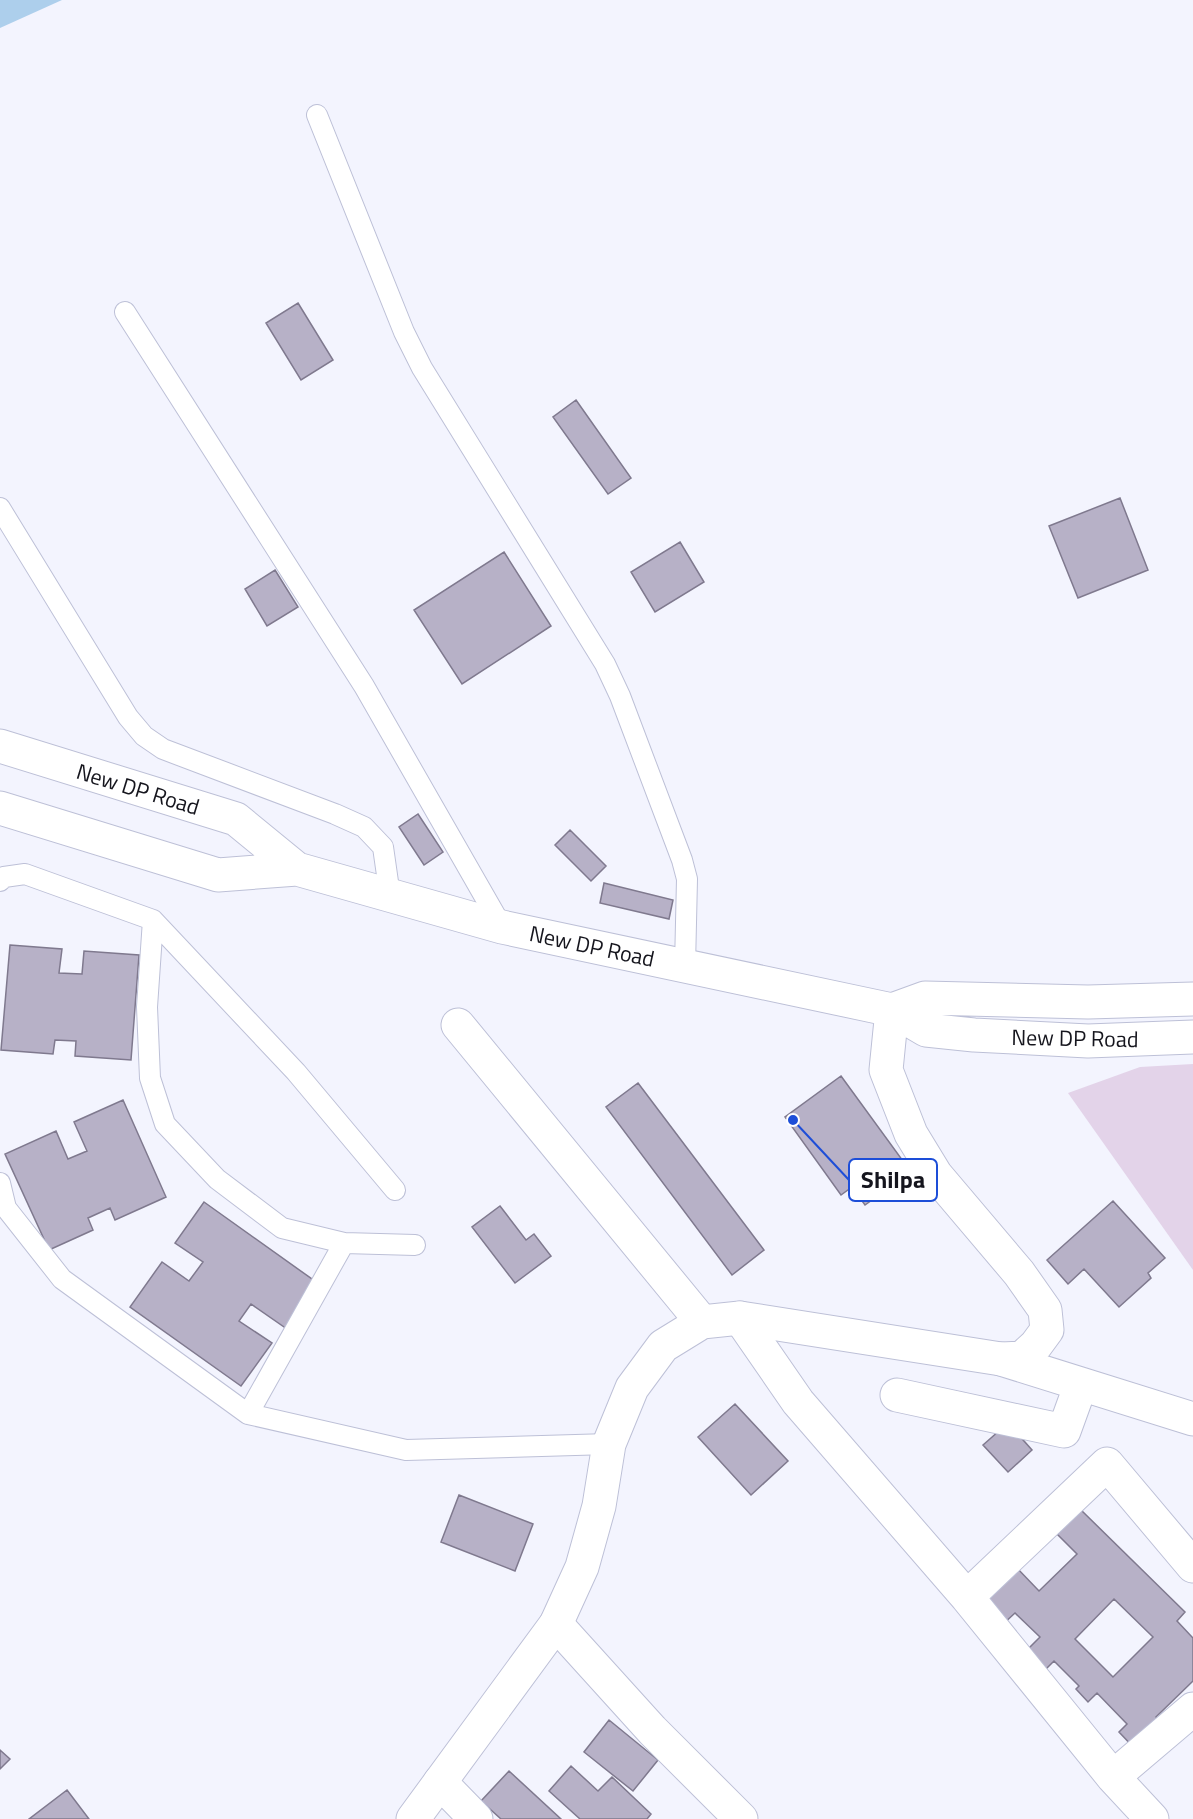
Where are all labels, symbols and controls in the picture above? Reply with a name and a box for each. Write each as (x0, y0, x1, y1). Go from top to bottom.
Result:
street label: New DP Road (72, 754, 204, 824)
street label: New DP Road (526, 916, 658, 976)
street label: New DP Road (1011, 1020, 1139, 1056)
callout: Shilpa (849, 1159, 937, 1201)
text: Shilpa (861, 1161, 925, 1197)

